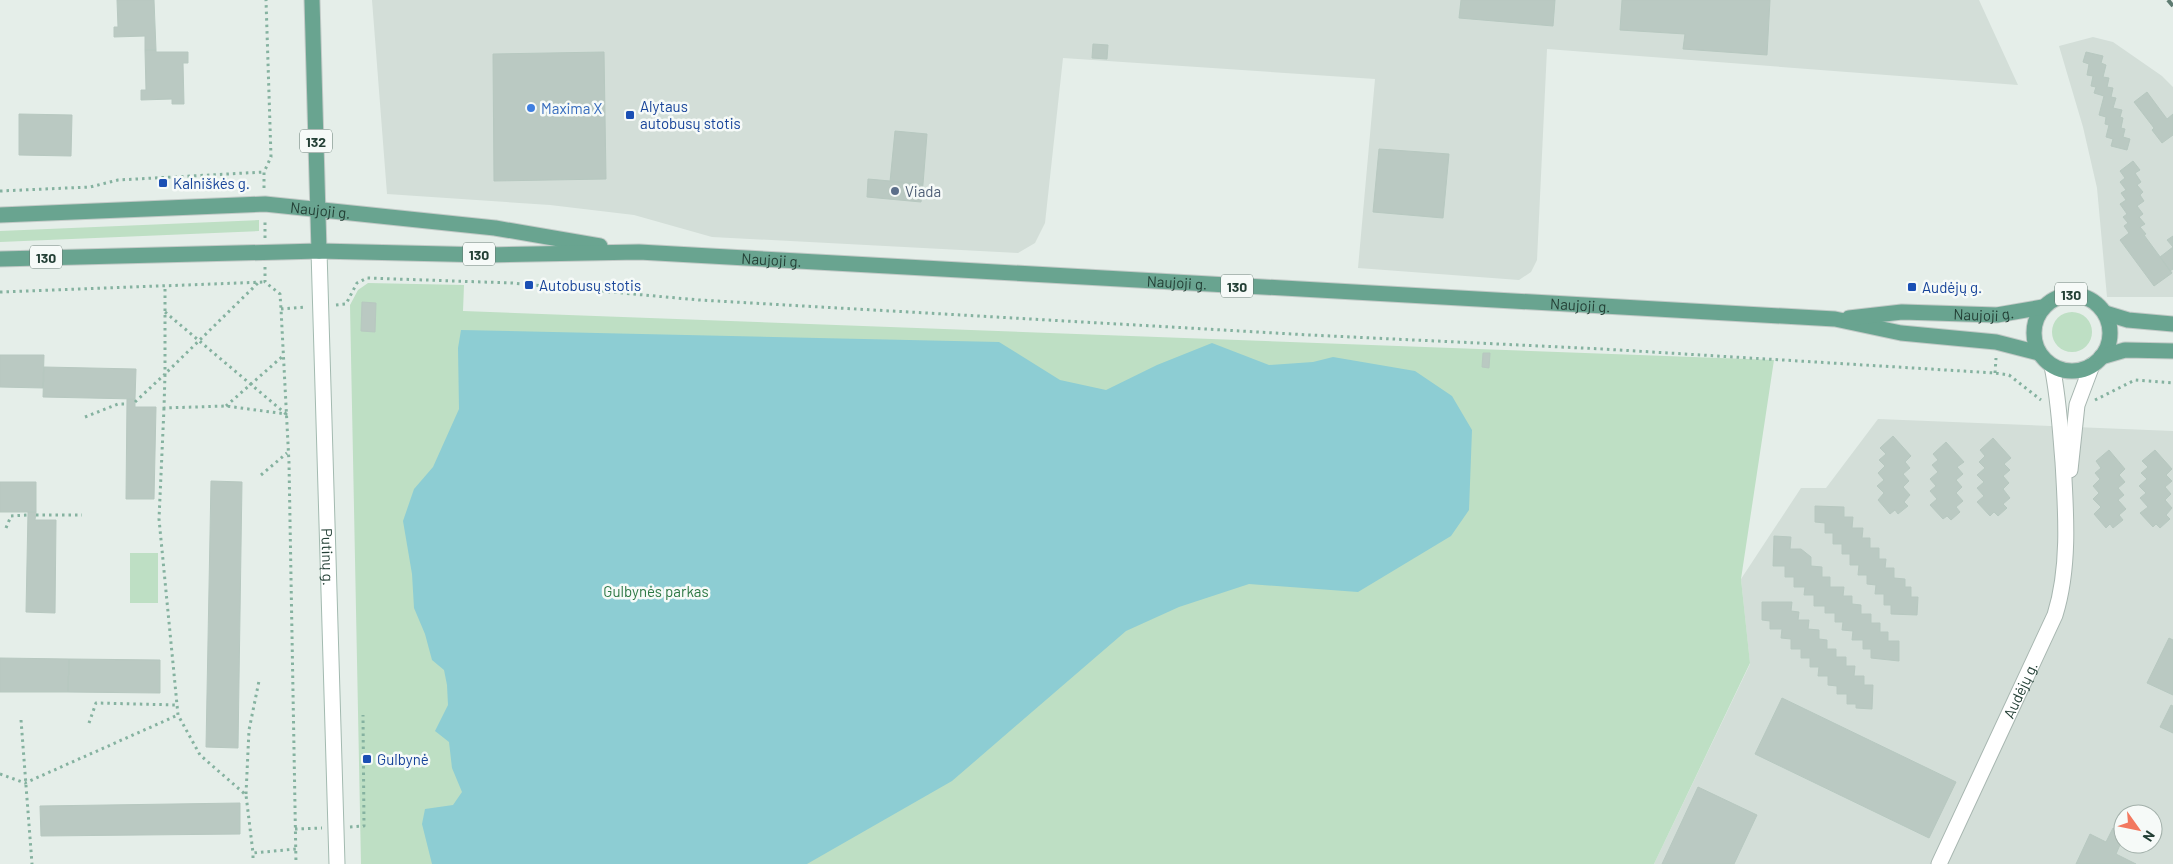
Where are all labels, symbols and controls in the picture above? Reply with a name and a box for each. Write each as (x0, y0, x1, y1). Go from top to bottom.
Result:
place label: Alytaus autobusų stotis (640, 97, 741, 132)
place label: Maxima X (541, 99, 602, 117)
marker: Maxima X (525, 102, 537, 114)
marker: Alytaus autobusų stotis (624, 109, 636, 121)
road number: 132 (300, 130, 332, 152)
place label: Kalniškės g. (173, 174, 250, 192)
marker: Kalniškės g. (157, 177, 169, 189)
place label: Viada (905, 182, 941, 200)
marker: Viada (889, 185, 901, 197)
street label: Naujoji g. (289, 198, 351, 222)
road number: 130 (463, 242, 495, 266)
road number: 130 (30, 246, 62, 268)
street label: Naujoji g. (741, 249, 802, 270)
street label: Naujoji g. (1146, 271, 1208, 293)
road number: 130 (1221, 274, 1253, 298)
place label: Autobusų stotis (539, 276, 641, 294)
place label: Audėjų g. (1922, 278, 1982, 296)
marker: Autobusų stotis (523, 279, 535, 291)
marker: Audėjų g. (1906, 281, 1918, 293)
road number: 130 (2055, 282, 2087, 306)
street label: Naujoji g. (1550, 294, 1611, 315)
street label: Naujoji g. (1953, 303, 2015, 324)
street label: Putinų g. (318, 528, 338, 586)
park label: Gulbynės parkas (603, 582, 709, 600)
street label: Audėjų g. (1999, 659, 2041, 721)
place label: Gulbynė (377, 750, 429, 768)
marker: Gulbynė (361, 753, 373, 765)
north arrow (2113, 804, 2163, 854)
text: N (2140, 828, 2159, 845)

